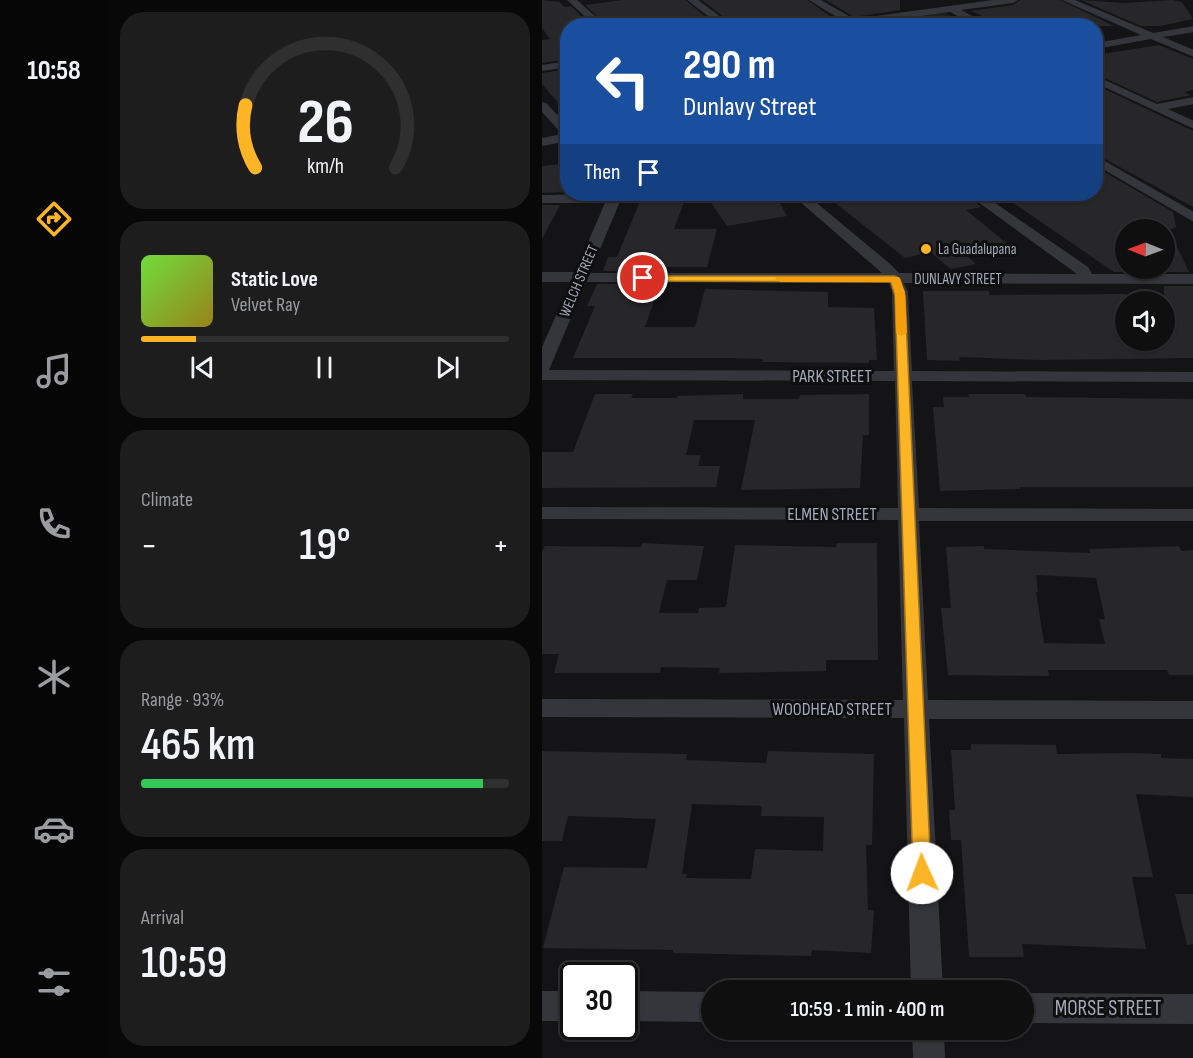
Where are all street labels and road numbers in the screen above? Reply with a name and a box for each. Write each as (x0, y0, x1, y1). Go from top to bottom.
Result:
street label: WELCH STREET (555, 242, 603, 320)
street label: DUNLAVY STREET (914, 270, 1002, 289)
street label: PARK STREET (792, 366, 872, 387)
street label: ELMEN STREET (787, 504, 877, 525)
street label: WOODHEAD STREET (772, 699, 892, 720)
street label: MORSE STREET (1055, 996, 1162, 1021)

